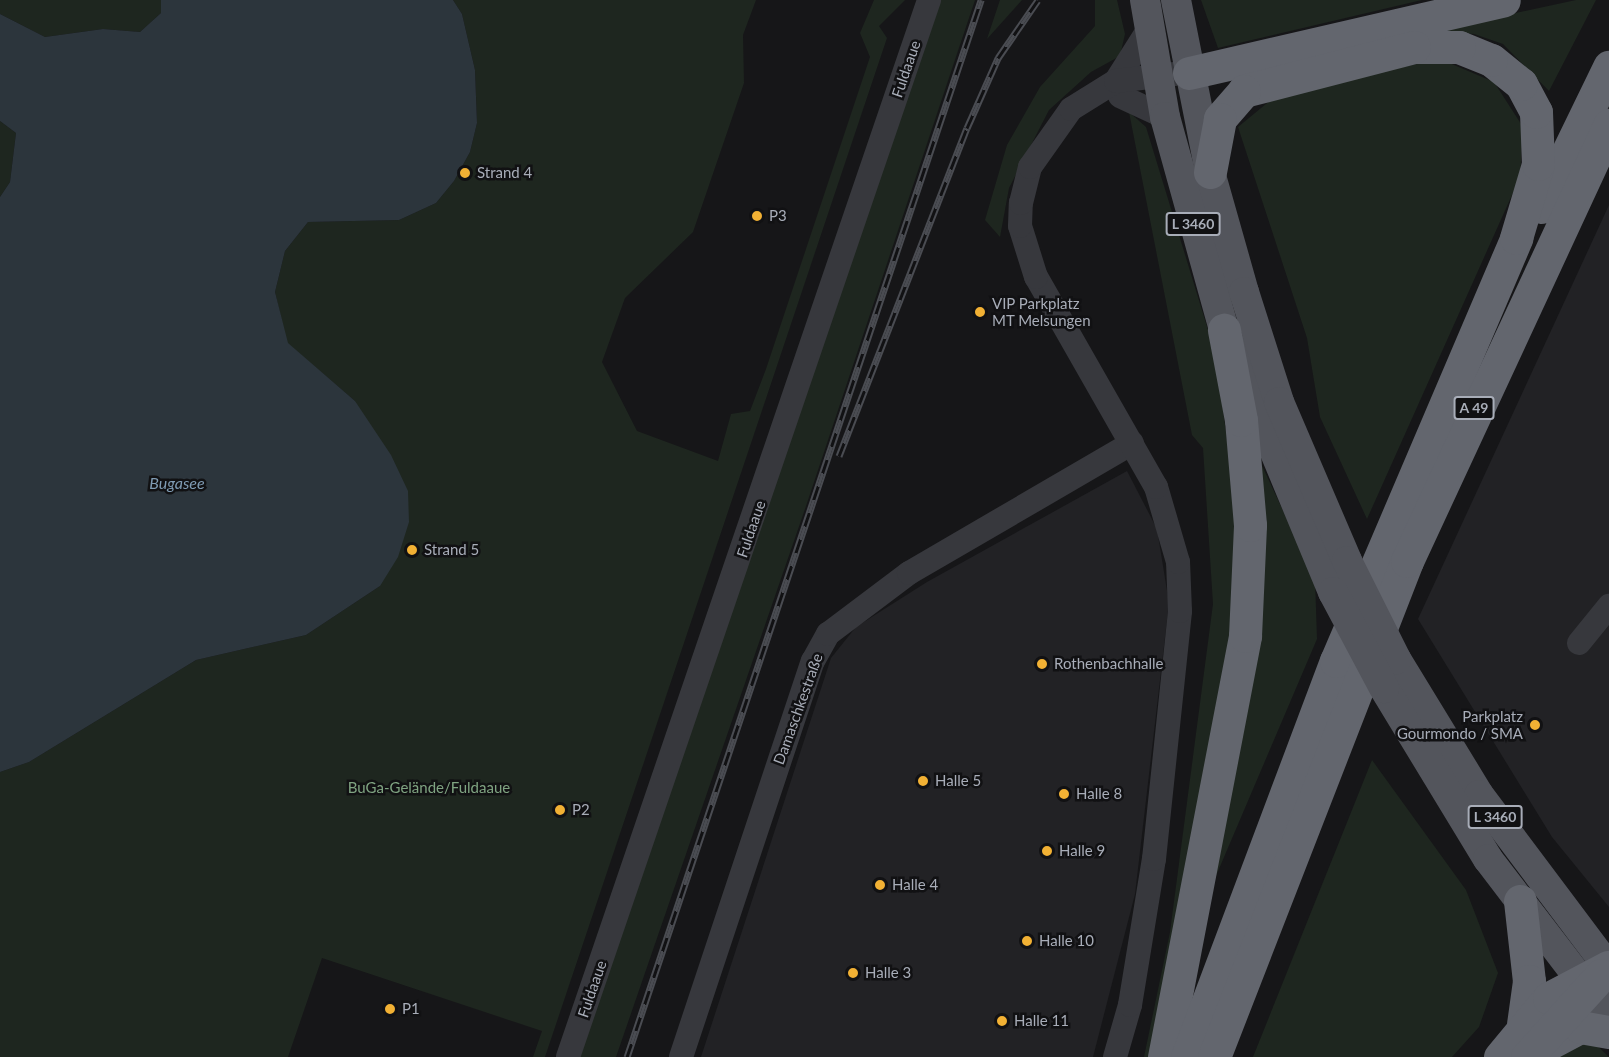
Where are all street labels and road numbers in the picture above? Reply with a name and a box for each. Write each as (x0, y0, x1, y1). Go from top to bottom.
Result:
street label: Fuldaaue (888, 38, 924, 100)
road number: L 3460 (1164, 213, 1222, 235)
road number: A 49 (1453, 397, 1495, 419)
street label: Fuldaaue (733, 498, 769, 560)
street label: Damaschkestraße (770, 651, 826, 767)
road number: L 3460 (1466, 806, 1524, 828)
street label: Fuldaaue (574, 958, 610, 1020)

